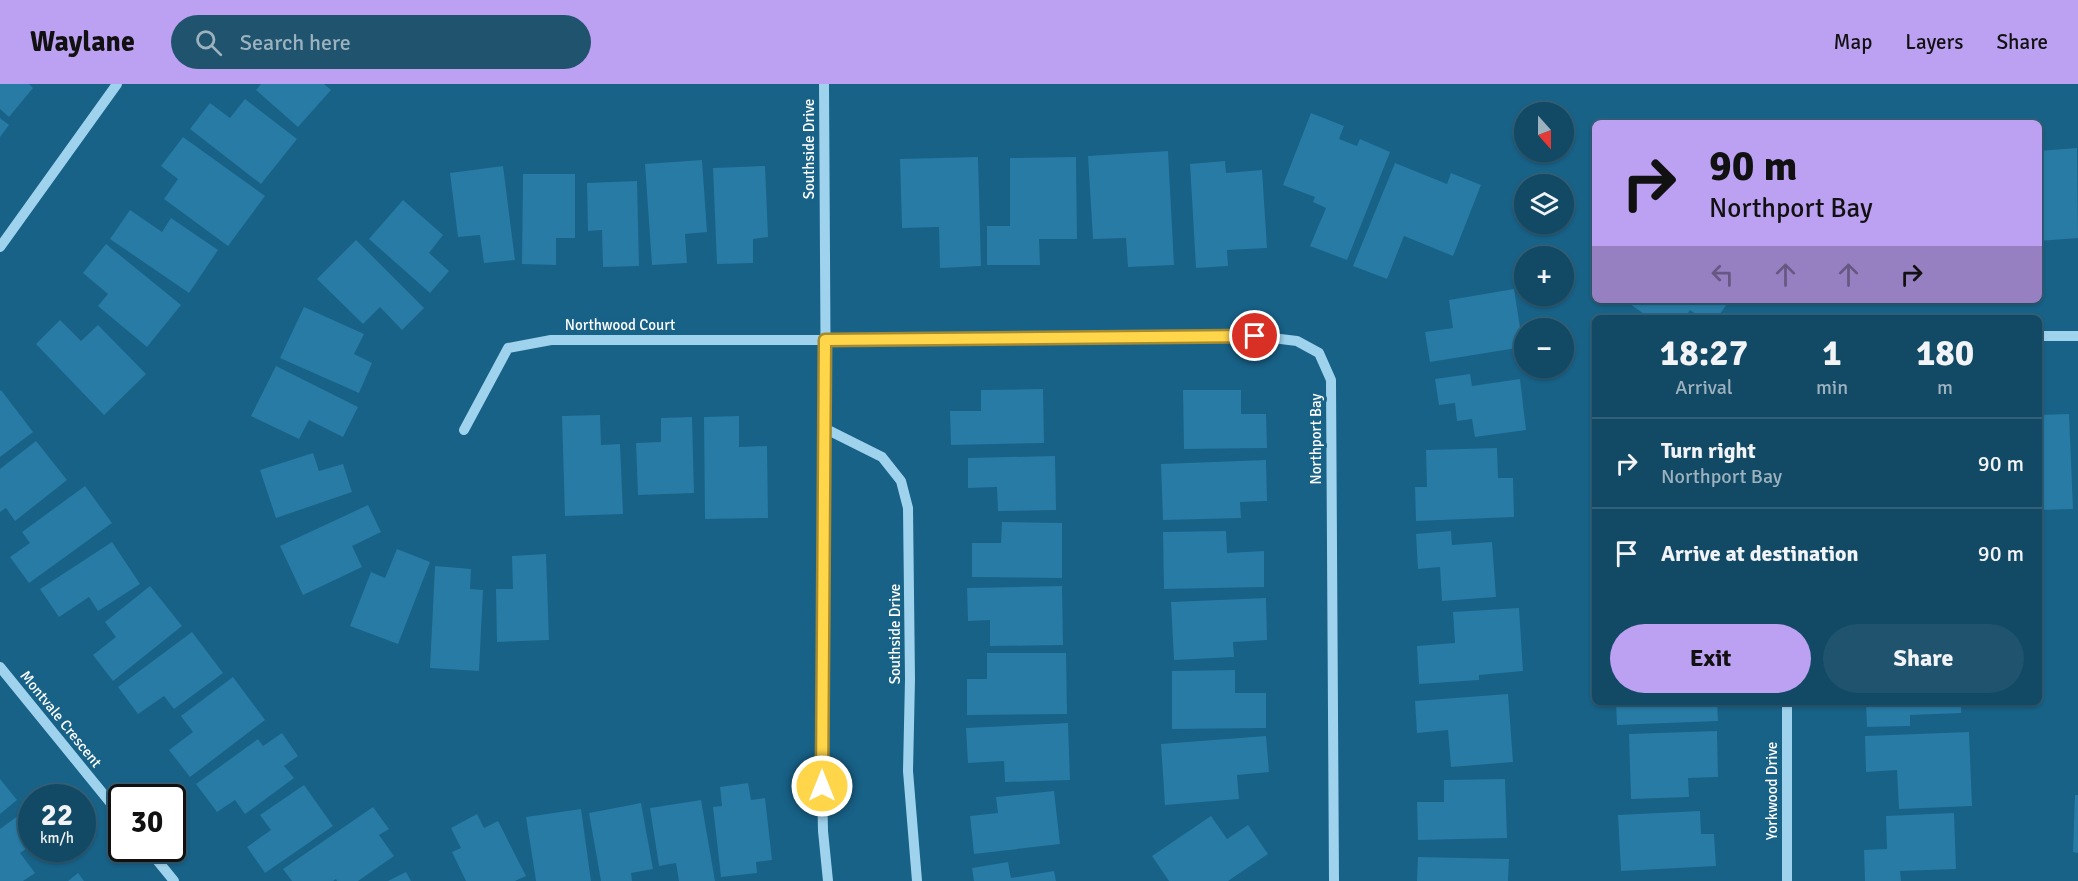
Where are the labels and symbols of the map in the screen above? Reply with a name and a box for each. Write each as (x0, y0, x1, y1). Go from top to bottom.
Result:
street label: Southside Drive (800, 99, 818, 199)
north arrow (1514, 102, 1574, 162)
pin (1229, 310, 1280, 361)
street label: Northwood Court (565, 316, 675, 334)
street label: Northport Bay (1307, 394, 1325, 484)
street label: Southside Drive (886, 584, 904, 684)
street label: Montvale Crescent (16, 667, 106, 771)
street label: Yorkwood Drive (1763, 742, 1781, 840)
position arrow (790, 754, 854, 818)
speed limit sign: 30 (108, 784, 186, 862)

